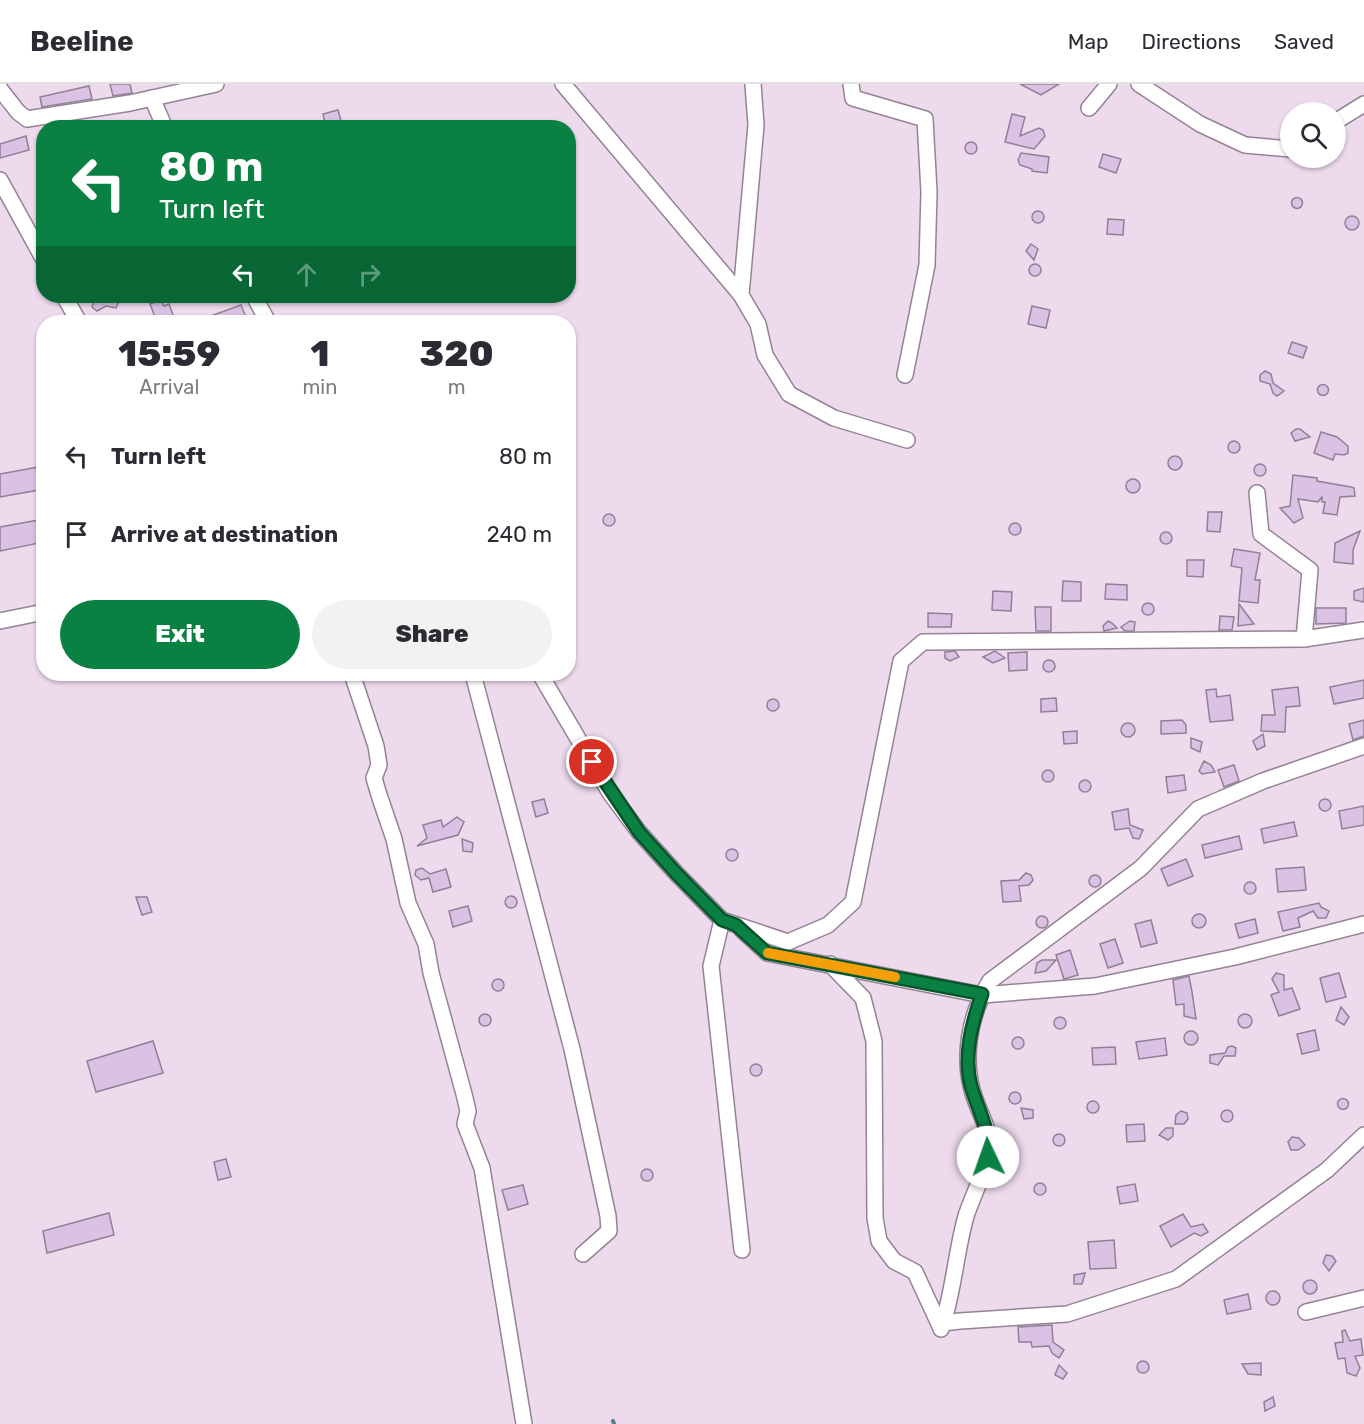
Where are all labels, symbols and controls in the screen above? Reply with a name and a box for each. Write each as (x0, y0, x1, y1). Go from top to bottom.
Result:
text: Beeline (30, 25, 134, 58)
text: Map (1068, 29, 1109, 54)
text: Directions (1142, 29, 1241, 54)
text: Saved (1274, 29, 1334, 54)
map controls (1280, 102, 1346, 168)
button: search (1280, 102, 1346, 168)
text: 80 m (159, 142, 263, 192)
icon: left (60, 144, 138, 222)
text: Turn left (159, 193, 264, 225)
icon: left (227, 258, 260, 291)
icon: ahead (290, 258, 323, 291)
icon: right (353, 258, 386, 291)
text: 15:59 (118, 332, 220, 375)
text: 1 (310, 332, 329, 375)
text: 320 (420, 332, 494, 375)
text: Arrival (139, 375, 199, 399)
text: min (303, 375, 337, 399)
text: m (448, 375, 466, 399)
icon: left (60, 440, 93, 473)
text: Turn left (111, 443, 206, 470)
text: 80 m (499, 443, 552, 470)
icon: arrive (60, 518, 93, 551)
text: Arrive at destination (111, 521, 338, 548)
text: 240 m (487, 521, 552, 548)
button: Exit (60, 600, 300, 669)
button: Share (312, 600, 552, 669)
pin (566, 736, 617, 787)
icon: arrive (575, 745, 608, 778)
position arrow (956, 1125, 1020, 1189)

